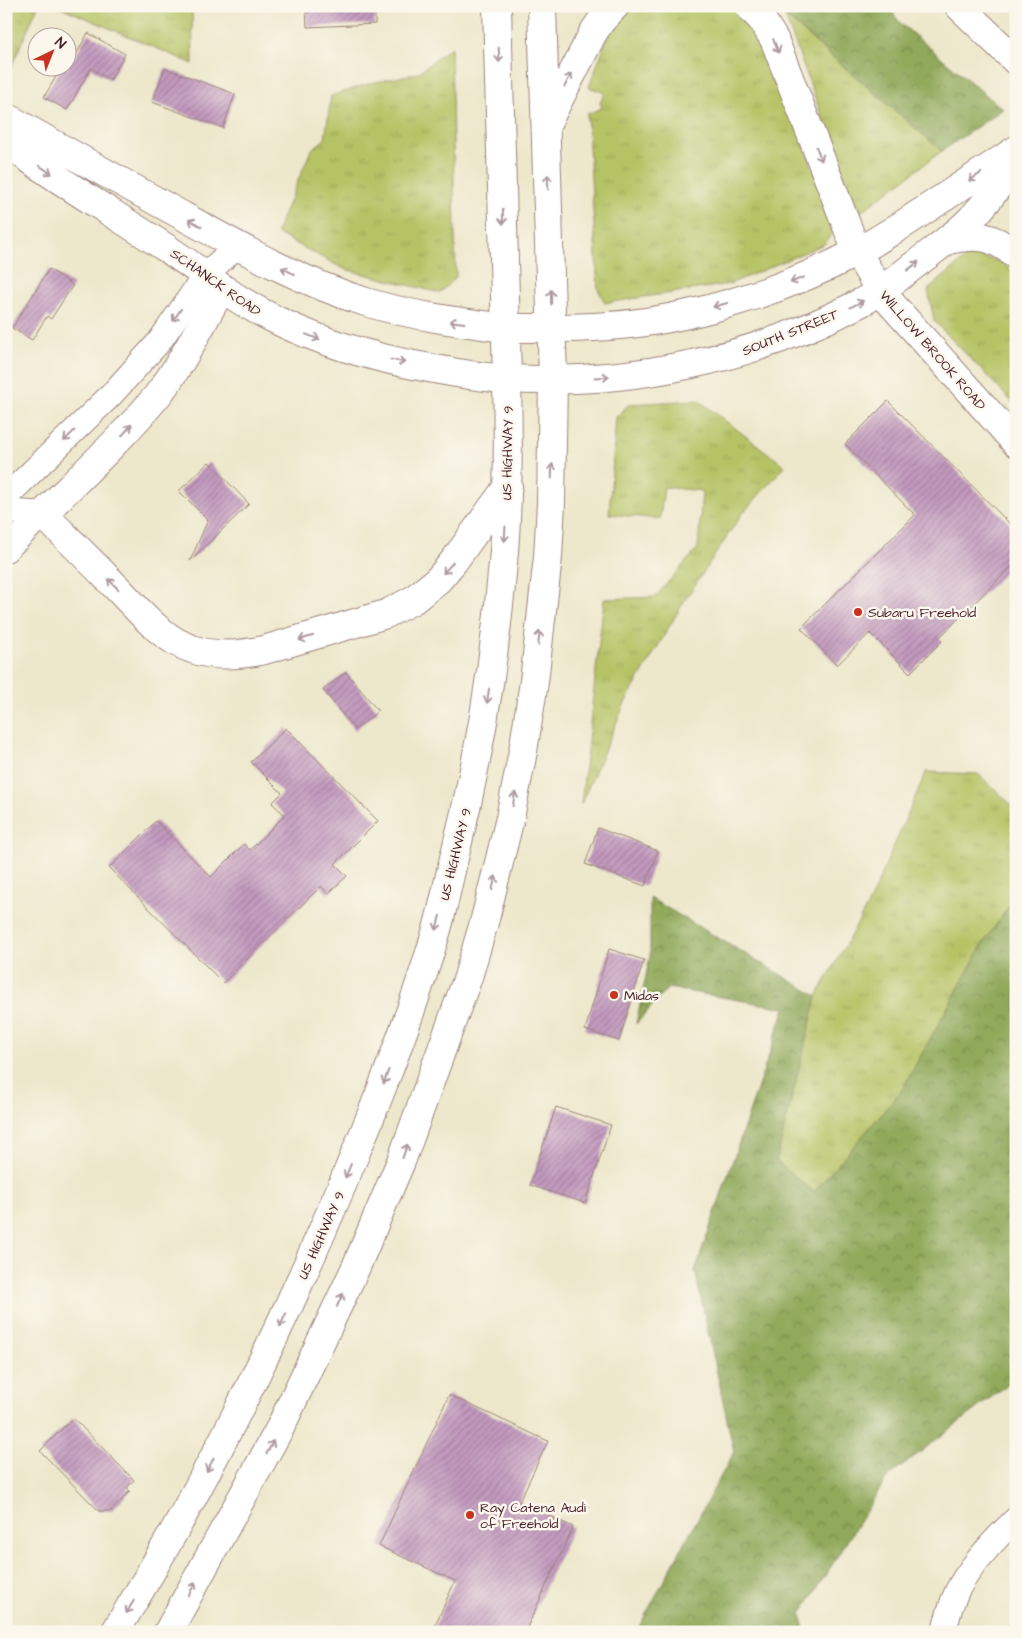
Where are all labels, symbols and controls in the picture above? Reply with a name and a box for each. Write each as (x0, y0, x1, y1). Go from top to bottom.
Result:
north arrow (28, 28, 78, 78)
text: N (50, 33, 70, 54)
one-way arrow (772, 38, 782, 53)
one-way arrow (494, 47, 503, 63)
one-way arrow (564, 73, 574, 88)
one-way arrow (815, 146, 824, 162)
one-way arrow (39, 165, 53, 175)
one-way arrow (968, 172, 982, 182)
one-way arrow (543, 174, 552, 190)
one-way arrow (498, 209, 508, 225)
one-way arrow (187, 218, 202, 228)
street label: SCHANCK ROAD (166, 244, 265, 322)
one-way arrow (907, 260, 920, 271)
one-way arrow (281, 266, 296, 276)
one-way arrow (790, 276, 805, 285)
street label: WILLOW BROOK ROAD (875, 286, 990, 415)
one-way arrow (546, 290, 555, 306)
one-way arrow (849, 299, 864, 308)
one-way arrow (712, 301, 728, 311)
street label: SOUTH STREET (739, 304, 842, 361)
one-way arrow (172, 308, 182, 322)
one-way arrow (450, 317, 466, 327)
one-way arrow (305, 333, 320, 342)
one-way arrow (389, 357, 405, 367)
one-way arrow (593, 372, 609, 381)
street label: US HIGHWAY 9 (497, 406, 519, 500)
one-way arrow (122, 423, 133, 436)
one-way arrow (63, 430, 75, 442)
one-way arrow (548, 463, 557, 479)
one-way arrow (501, 526, 510, 542)
one-way arrow (443, 561, 454, 574)
one-way arrow (107, 577, 119, 590)
place label: Subaru Freehold (868, 603, 976, 623)
marker: Subaru Freehold (852, 606, 864, 618)
one-way arrow (534, 631, 544, 647)
one-way arrow (298, 633, 314, 643)
one-way arrow (483, 688, 493, 704)
one-way arrow (510, 791, 519, 807)
street label: US HIGHWAY 9 (435, 806, 477, 902)
one-way arrow (490, 875, 500, 891)
one-way arrow (433, 914, 442, 930)
place label: Midas (624, 986, 659, 1006)
marker: Midas (608, 989, 620, 1001)
one-way arrow (381, 1069, 390, 1084)
one-way arrow (401, 1144, 410, 1159)
one-way arrow (343, 1163, 353, 1178)
street label: US HIGHWAY 9 (294, 1188, 350, 1283)
one-way arrow (336, 1293, 346, 1308)
one-way arrow (277, 1312, 287, 1327)
one-way arrow (265, 1439, 275, 1454)
one-way arrow (205, 1457, 214, 1472)
place label: Ray Catena Audi of Freehold (480, 1498, 586, 1534)
marker: Ray Catena Audi of Freehold (464, 1509, 476, 1521)
one-way arrow (187, 1582, 197, 1597)
one-way arrow (125, 1599, 135, 1613)

